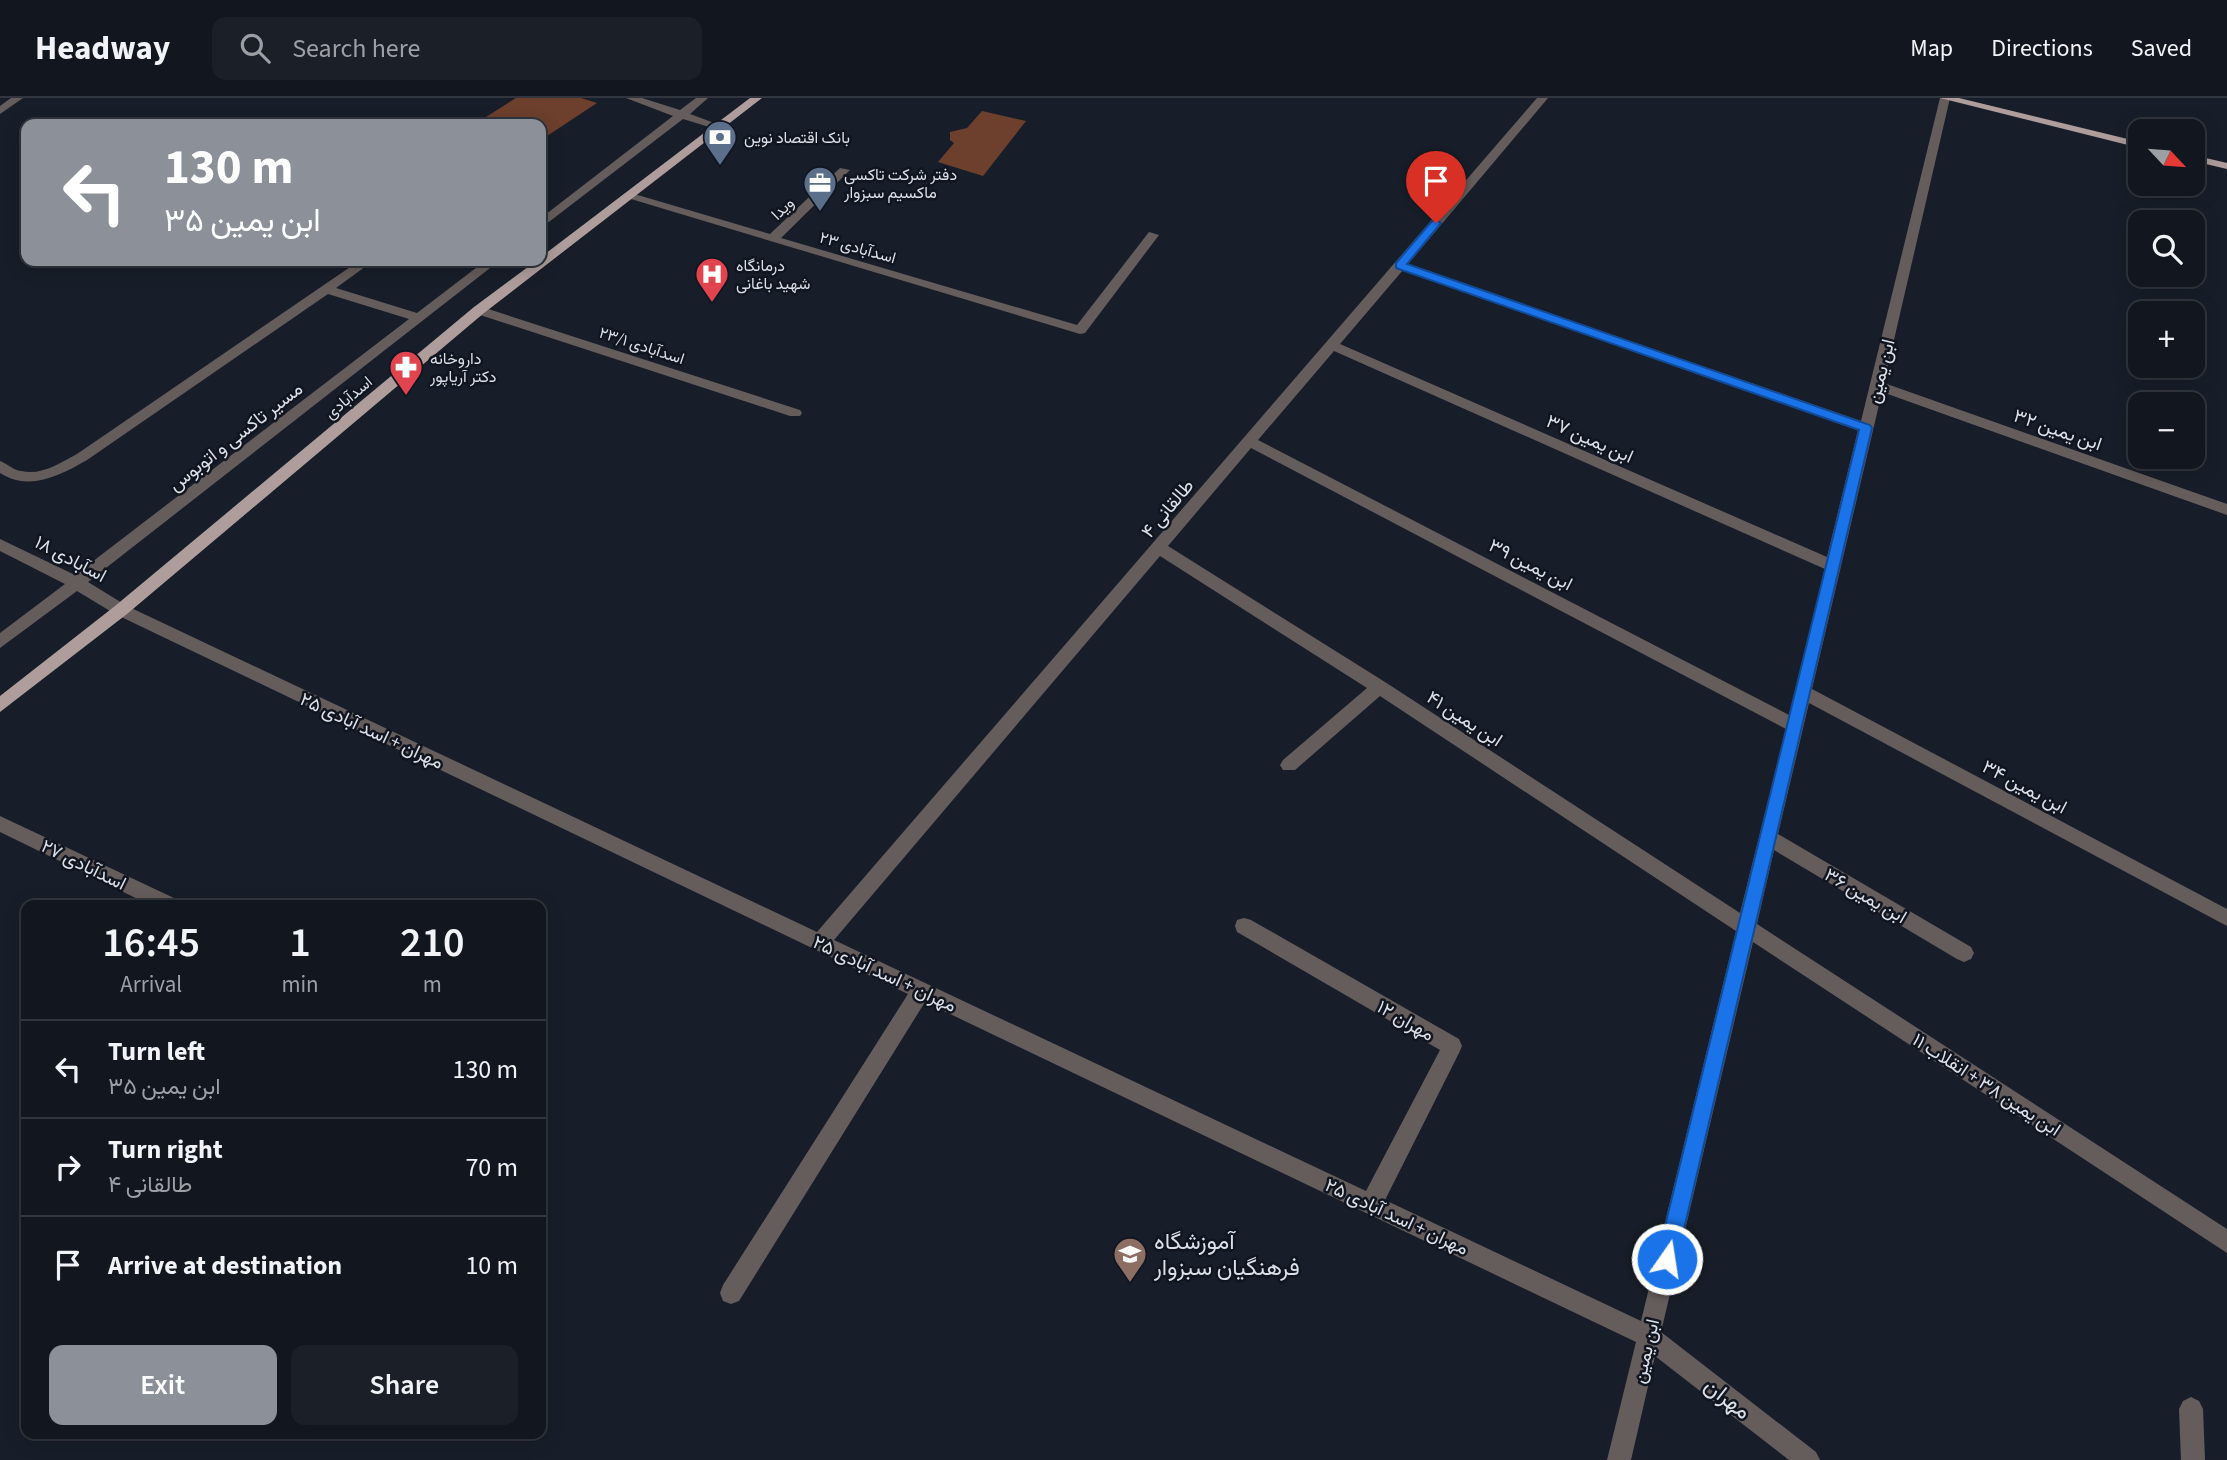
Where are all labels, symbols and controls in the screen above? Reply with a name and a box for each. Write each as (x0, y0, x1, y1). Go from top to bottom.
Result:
search box (212, 17, 702, 80)
text: Headway (35, 25, 170, 72)
icon: search (236, 29, 274, 67)
text: Search here (292, 30, 420, 67)
text: Map (1910, 31, 1953, 66)
text: Directions (1991, 31, 2093, 66)
text: Saved (2131, 31, 2192, 66)
bank icon: بانک اقتصاد نوین (701, 118, 739, 167)
north arrow (2128, 119, 2205, 196)
map controls (2128, 119, 2205, 469)
place label: بانک اقتصاد نوین (744, 127, 850, 149)
text: 130 m (164, 133, 293, 203)
icon: left (49, 147, 140, 238)
pin (1406, 151, 1466, 223)
icon: arrive (1417, 162, 1455, 200)
office icon: دفتر شرکت تاکسی ماکسیم سبزوار (801, 164, 839, 213)
place label: دفتر شرکت تاکسی ماکسیم سبزوار (843, 164, 957, 204)
street label: ویدا (766, 192, 799, 225)
text: ابن یمین ۳۵ (164, 198, 321, 244)
button: search (2128, 210, 2205, 287)
street label: اسدآبادی ۲۳ (817, 227, 899, 269)
hospital icon: درمانگاه شهید باغانی (693, 255, 731, 304)
place label: درمانگاه شهید باغانی (736, 255, 810, 295)
button: + (2128, 301, 2205, 378)
street label: اسدآبادی ۲۳/۱ (596, 322, 687, 370)
street label: ابن یمین (1860, 336, 1902, 406)
pharmacy icon: داروخانه دکتر آریاپور (387, 348, 425, 397)
place label: داروخانه دکتر آریاپور (429, 348, 497, 388)
street label: اسدآبادی (320, 371, 377, 424)
street label: مسیر تاکسی و اتوبوس (163, 376, 309, 498)
button: − (2128, 392, 2205, 469)
street label: ابن یمین ۳۲ (2010, 403, 2105, 458)
street label: ابن یمین ۳۷ (1541, 408, 1637, 471)
street label: طالقانی ۴ (1135, 474, 1201, 544)
street label: اسآبادی ۱۸ (30, 529, 111, 590)
street label: ابن یمین ۳۹ (1484, 533, 1577, 598)
street label: ابن یمین ۴۱ (1421, 685, 1507, 754)
street label: مهران + اسد آبادی ۲۵ (295, 686, 448, 776)
street label: ابن یمین ۳۴ (1977, 754, 2072, 821)
street label: اسدآبادی ۲۷ (36, 833, 131, 898)
street label: ابن یمین ۳۶ (1819, 862, 1911, 931)
text: 16:45 (102, 913, 200, 973)
text: 1 (289, 913, 311, 973)
text: 210 (400, 913, 465, 973)
street label: مهران + اسد آبادی ۲۵ (808, 929, 961, 1019)
text: Arrival (120, 968, 182, 1001)
text: min (281, 968, 319, 1001)
text: m (423, 968, 442, 1001)
street label: مهران ۱۲ (1372, 994, 1439, 1049)
street label: ابن یمین ۳۸ + انقلاب ۱۱ (1907, 1027, 2066, 1143)
text: Turn left (108, 1033, 205, 1070)
icon: left (49, 1050, 87, 1088)
text: 130 m (452, 1051, 518, 1088)
text: ابن یمین ۳۵ (108, 1070, 221, 1103)
text: Turn right (108, 1131, 223, 1168)
icon: right (49, 1148, 87, 1186)
text: 70 m (465, 1149, 518, 1186)
text: طالقانی ۴ (108, 1168, 192, 1201)
street label: مهران + اسد آبادی ۲۵ (1320, 1172, 1473, 1262)
position arrow (1630, 1222, 1704, 1296)
place label: آموزشگاه فرهنگیان سبزوار (1153, 1225, 1300, 1284)
school or university icon: آموزشگاه فرهنگیان سبزوار (1111, 1235, 1149, 1284)
icon: arrive (49, 1246, 87, 1284)
text: Arrive at destination (108, 1247, 342, 1284)
text: 10 m (465, 1247, 518, 1284)
street label: ابن یمین (1626, 1316, 1667, 1386)
button: Exit (49, 1345, 277, 1425)
button: Share (291, 1345, 518, 1425)
street label: مهران (1697, 1369, 1758, 1427)

